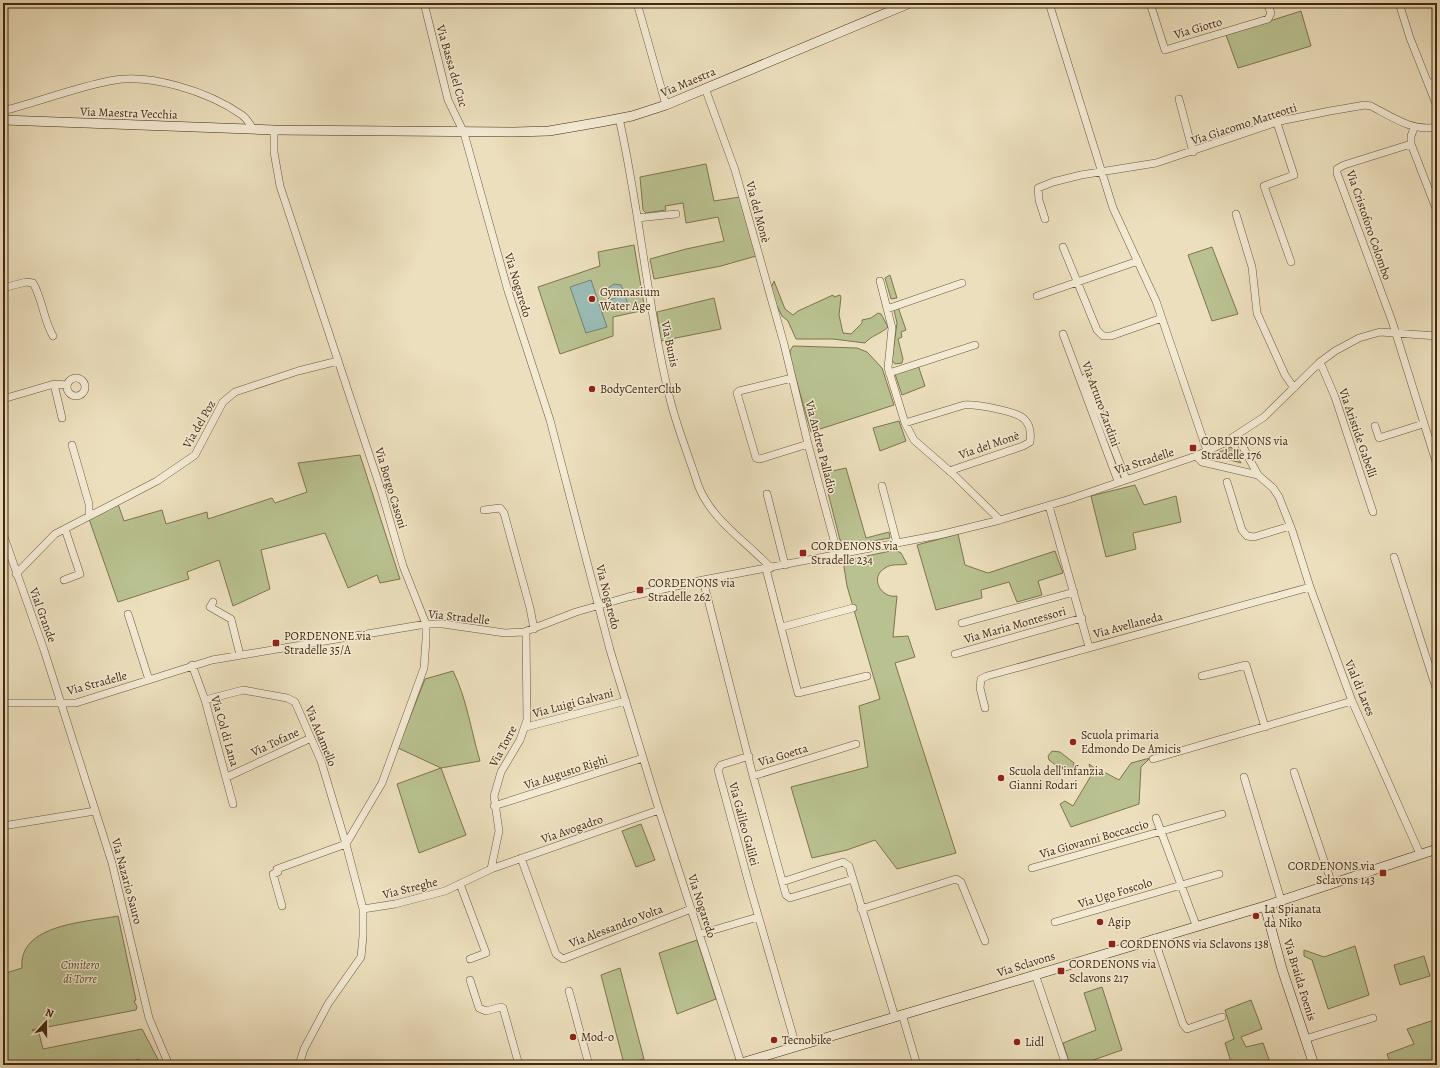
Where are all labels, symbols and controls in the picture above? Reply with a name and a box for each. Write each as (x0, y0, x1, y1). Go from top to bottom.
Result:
street label: Via Giotto (1171, 14, 1224, 43)
street label: Via Bassa del Cuc (432, 22, 471, 109)
street label: Via Maestra (657, 63, 718, 101)
street label: Via Giacomo Matteotti (1188, 99, 1299, 149)
street label: Via Maestra Vecchia (79, 103, 178, 123)
street label: Via Cristoforo Colombo (1342, 167, 1395, 282)
street label: Via del Monè (742, 178, 774, 245)
street label: Via Nogaredo (500, 250, 535, 319)
place label: Gymnasium Water Age (599, 284, 660, 314)
marker: Gymnasium Water Age (587, 294, 597, 304)
street label: Via Bunis (657, 319, 683, 369)
street label: Via Arturo Zardini (1078, 358, 1124, 449)
place label: BodyCenterClub (600, 381, 681, 397)
marker: BodyCenterClub (587, 384, 597, 394)
street label: Via Aristide Gabelli (1335, 385, 1381, 480)
street label: Via del Poz (178, 397, 219, 452)
street label: Via Andrea Palladio (802, 398, 840, 495)
street label: Via del Monè (956, 427, 1021, 463)
place label: CORDENONS via Stradelle 176 (1201, 433, 1289, 463)
marker: CORDENONS via Stradelle 176 (1188, 443, 1198, 453)
street label: Via Stradelle (1111, 444, 1176, 478)
street label: Via Borgo Casoni (371, 445, 411, 531)
place label: CORDENONS via Stradelle 234 (811, 538, 899, 568)
marker: CORDENONS via Stradelle 234 (798, 548, 808, 558)
street label: Via Nogaredo (592, 562, 624, 631)
place label: CORDENONS via Stradelle 262 (648, 575, 736, 605)
street label: Vial Grande (25, 584, 60, 645)
marker: CORDENONS via Stradelle 262 (635, 585, 645, 595)
street label: Via Maria Montessori (961, 603, 1068, 647)
street label: Via Stradelle (427, 606, 490, 628)
street label: Via Avellaneda (1091, 608, 1165, 642)
place label: PORDENONE via Stradelle 35/A (284, 628, 372, 658)
marker: PORDENONE via Stradelle 35/A (271, 638, 281, 648)
street label: Vial di Lares (1341, 656, 1379, 719)
street label: Via Stradelle (64, 667, 129, 699)
street label: Via Luigi Galvani (530, 685, 615, 722)
street label: Via Col di Lana (207, 693, 243, 769)
street label: Via Adamello (301, 702, 340, 769)
street label: Via Torre (485, 723, 520, 770)
street label: Via Tofane (247, 724, 302, 761)
place label: Scuola primaria Edmondo De Amicis (1081, 727, 1181, 757)
marker: Scuola primaria Edmondo De Amicis (1068, 737, 1078, 747)
street label: Via Goetta (755, 740, 810, 770)
street label: Via Augusto Righi (521, 751, 610, 793)
place label: Scuola dell'infanzia Gianni Rodari (1009, 763, 1104, 793)
marker: Scuola dell'infanzia Gianni Rodari (996, 773, 1006, 783)
street label: Via Galileo Galilei (725, 779, 763, 868)
street label: Via Avogadro (538, 811, 605, 847)
street label: Via Giovanni Boccaccio (1037, 816, 1150, 862)
street label: Via Nazario Sauro (108, 835, 146, 926)
place label: CORDENONS via Sclavons 143 (1288, 858, 1375, 888)
marker: CORDENONS via Sclavons 143 (1378, 868, 1388, 878)
street label: Via Nogaredo (684, 871, 720, 940)
street label: Via Streghe (380, 873, 439, 903)
street label: Via Ugo Foscolo (1075, 874, 1154, 912)
street label: Via Alessandro Volta (566, 901, 666, 952)
place label: La Spianata da Niko (1264, 901, 1322, 931)
marker: La Spianata da Niko (1251, 911, 1261, 921)
place label: Agip (1107, 914, 1131, 930)
marker: Agip (1095, 917, 1105, 927)
place label: CORDENONS via Sclavons 138 (1120, 936, 1269, 952)
street label: Via Braida Foenis (1280, 936, 1320, 1023)
marker: CORDENONS via Sclavons 138 (1107, 939, 1117, 949)
street label: Via Sclavons (994, 947, 1057, 981)
place label: CORDENONS via Sclavons 217 (1069, 956, 1157, 986)
park label: Cimitero di Torre (61, 957, 99, 987)
marker: CORDENONS via Sclavons 217 (1056, 966, 1066, 976)
north arrow (26, 1002, 66, 1042)
text: N (43, 1005, 56, 1022)
place label: Mod-o (581, 1029, 614, 1045)
marker: Mod-o (568, 1032, 578, 1042)
place label: Tecnobike (782, 1032, 831, 1048)
place label: Lidl (1025, 1034, 1044, 1050)
marker: Tecnobike (769, 1035, 779, 1045)
marker: Lidl (1012, 1037, 1022, 1047)

